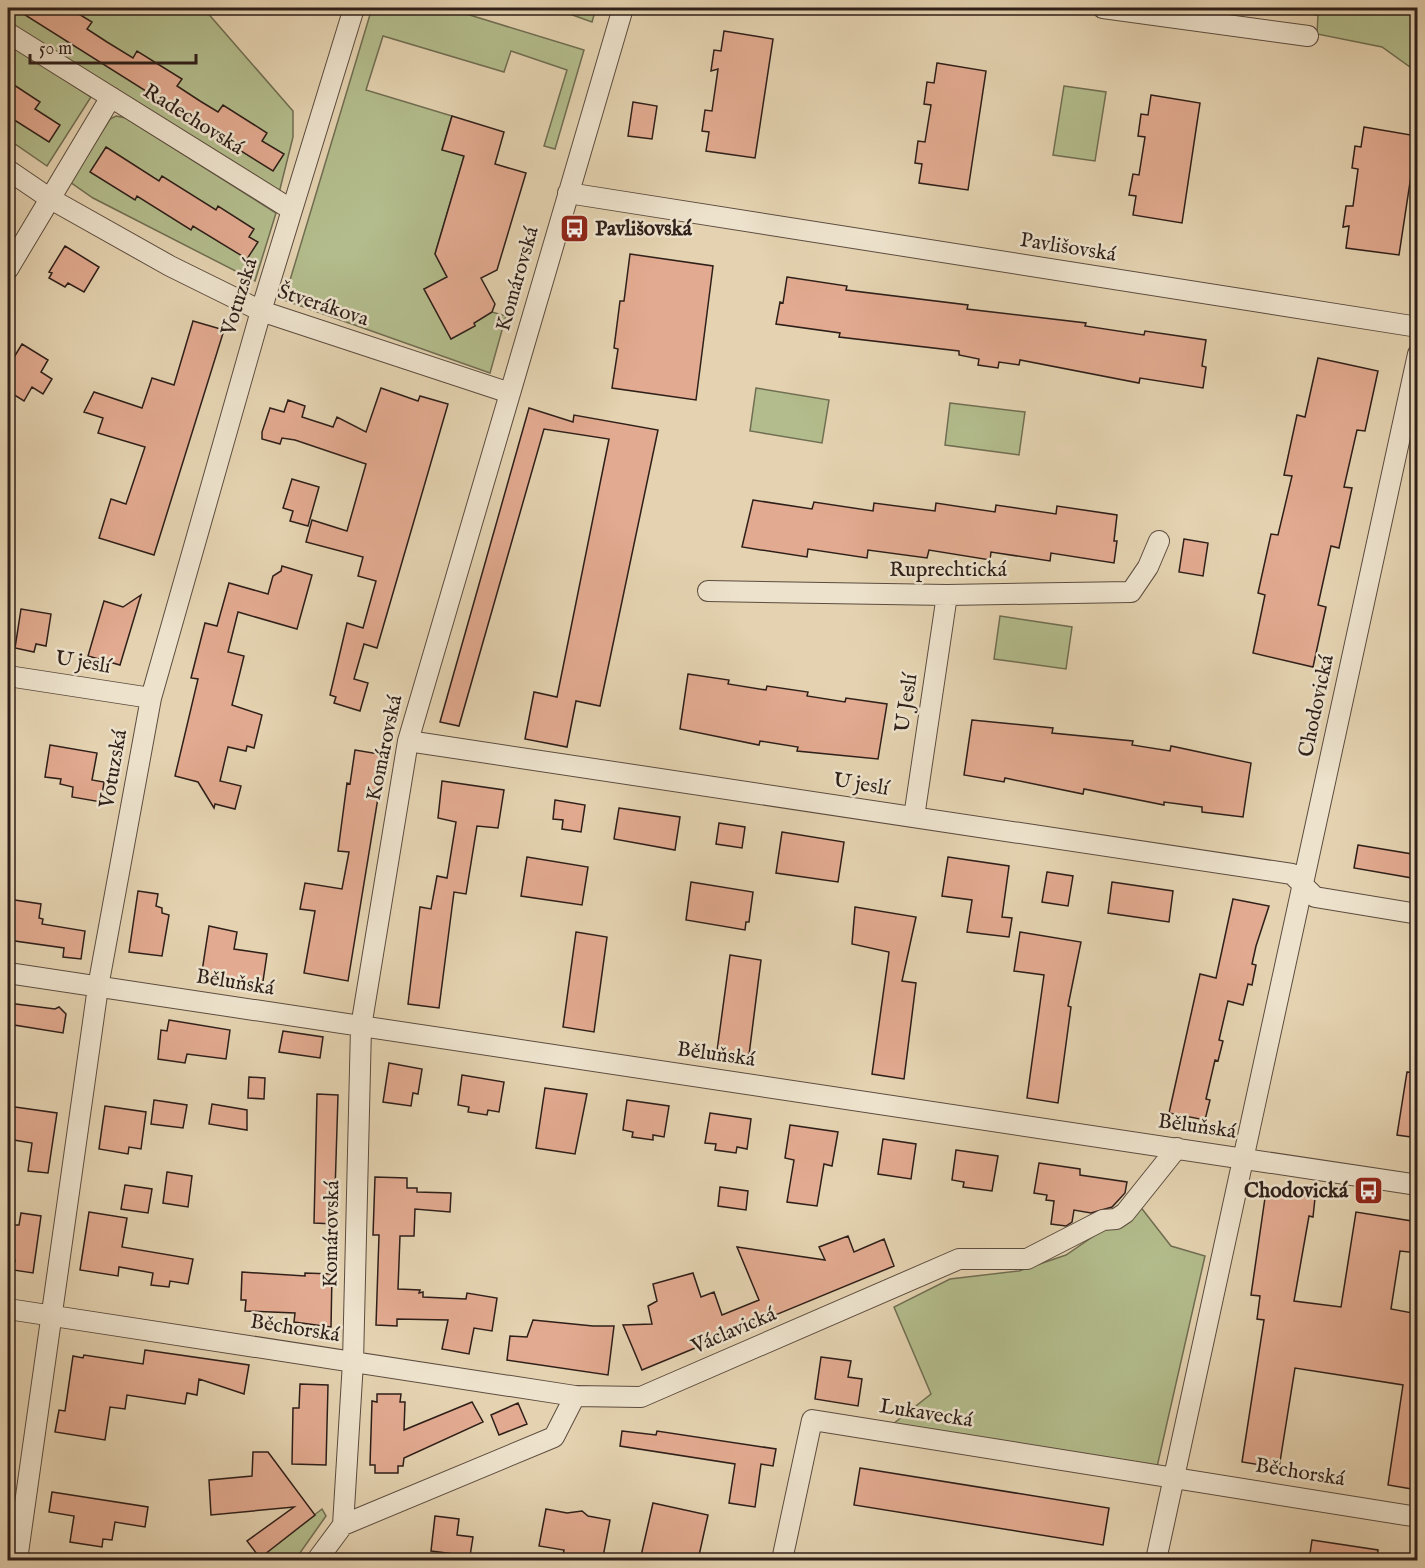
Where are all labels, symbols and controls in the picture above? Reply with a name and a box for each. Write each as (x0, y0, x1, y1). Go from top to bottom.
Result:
scale bar (30, 27, 196, 65)
text: 50 m (39, 38, 72, 61)
street label: Radechovská (137, 78, 249, 162)
bus stop icon: Pavlišovská (558, 213, 590, 245)
place label: Pavlišovská (595, 216, 693, 243)
street label: Komárovská (490, 223, 546, 334)
street label: Pavlišovská (1018, 227, 1119, 269)
street label: Votuzská (215, 254, 265, 340)
street label: Štverákova (274, 278, 373, 334)
street label: Ruprechtická (889, 557, 1008, 584)
street label: U jeslí (53, 645, 114, 681)
street label: Chodovická (1293, 651, 1341, 760)
street label: U Jeslí (890, 671, 925, 734)
street label: Komárovská (361, 692, 410, 803)
street label: Votuzská (94, 727, 134, 811)
street label: U jeslí (831, 767, 892, 803)
street label: Běluňská (194, 963, 277, 1003)
street label: Běluňská (675, 1036, 758, 1074)
street label: Běluňská (1156, 1108, 1239, 1146)
bus stop icon: Chodovická (1353, 1175, 1385, 1207)
place label: Chodovická (1244, 1178, 1349, 1205)
street label: Komárovská (318, 1179, 346, 1288)
street label: Václavická (687, 1301, 781, 1361)
street label: Běchorská (248, 1309, 343, 1350)
street label: Lukavecká (877, 1393, 975, 1435)
street label: Běchorská (1253, 1453, 1348, 1494)

